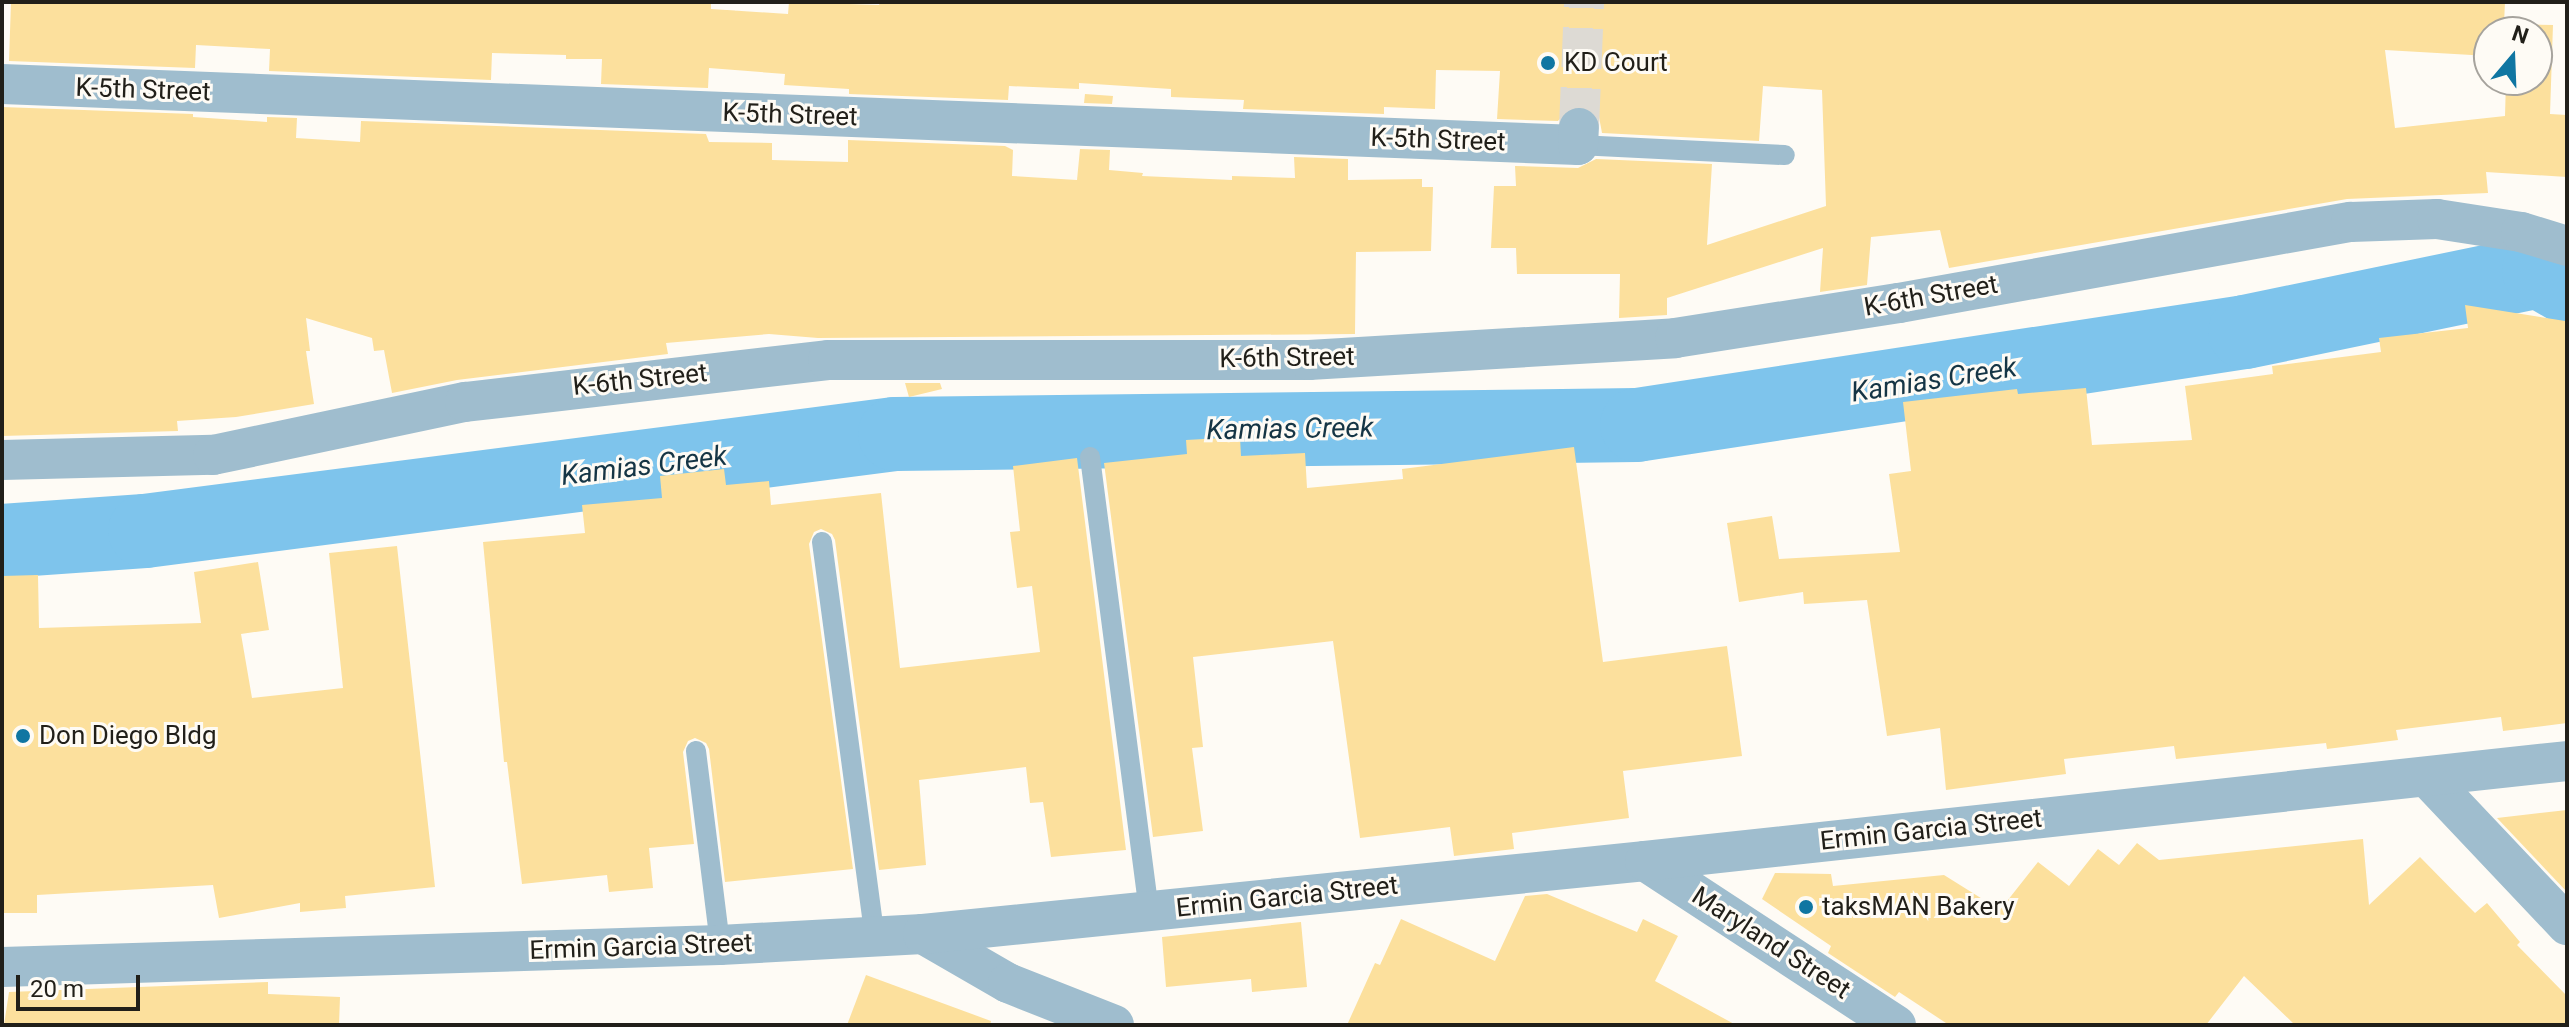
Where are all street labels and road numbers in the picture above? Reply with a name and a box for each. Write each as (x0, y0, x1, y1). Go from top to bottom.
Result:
street label: K-5th Street (75, 72, 211, 108)
street label: K-5th Street (722, 97, 858, 133)
street label: K-5th Street (1370, 122, 1506, 158)
street label: K-6th Street (1862, 269, 2000, 323)
street label: K-6th Street (1219, 341, 1355, 375)
street label: K-6th Street (571, 357, 709, 403)
street label: Ermin Garcia Street (1818, 803, 2044, 857)
street label: Ermin Garcia Street (1174, 870, 1400, 924)
street label: Maryland Street (1686, 880, 1856, 1006)
street label: Ermin Garcia Street (529, 928, 753, 966)

